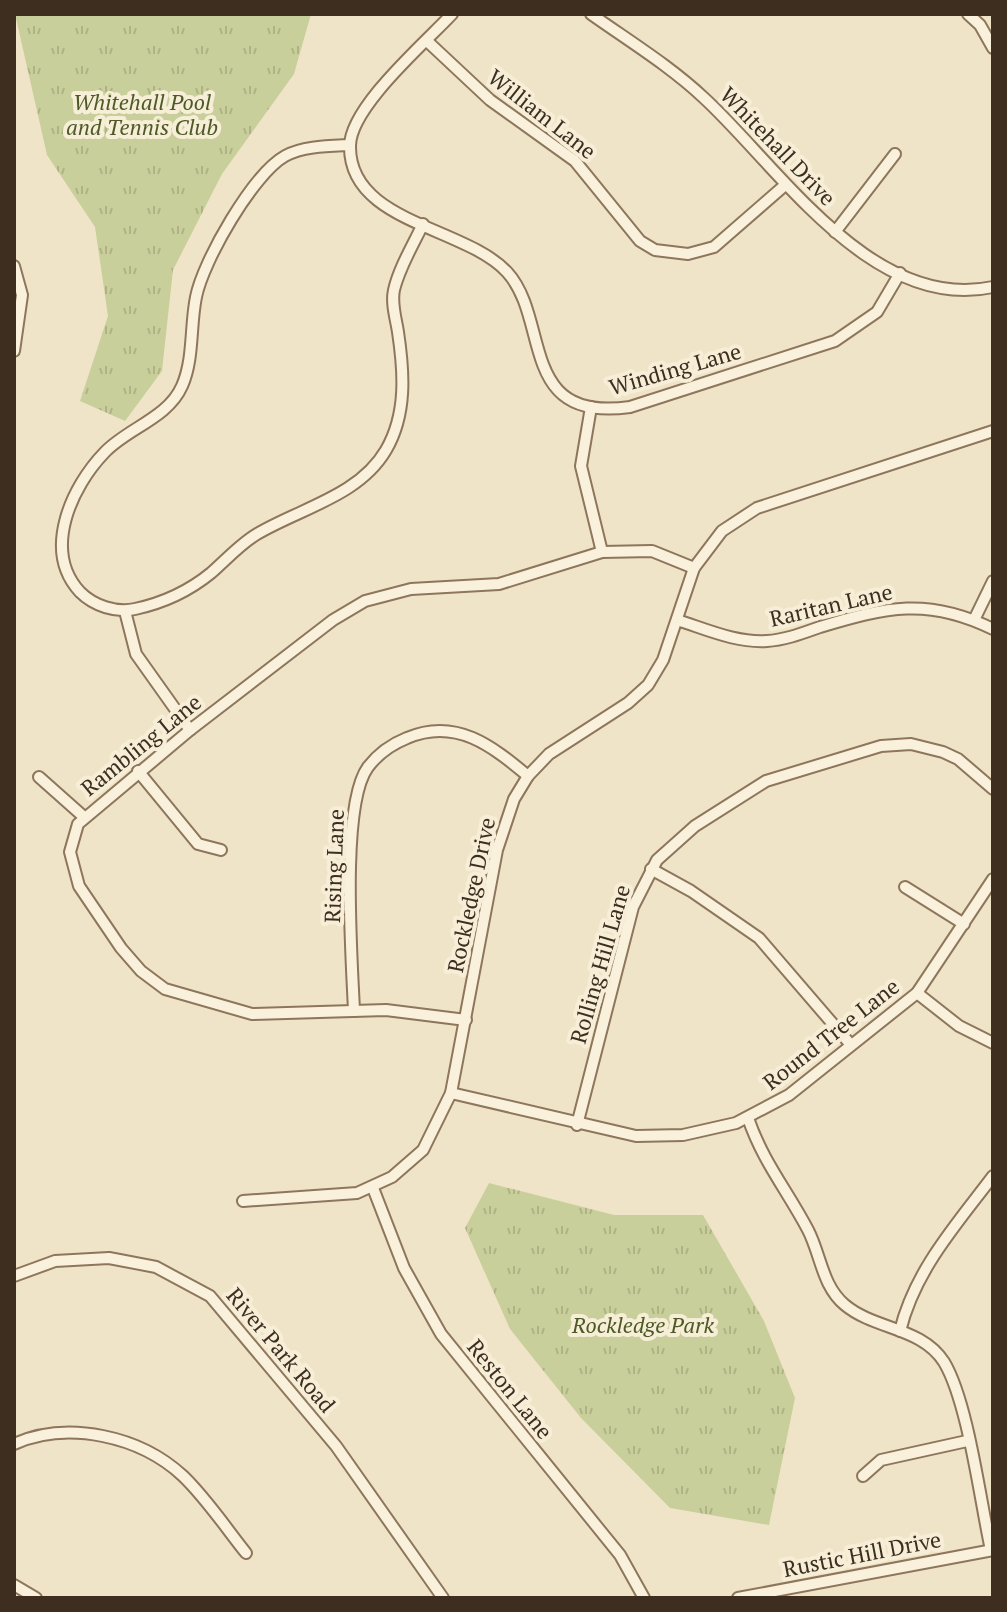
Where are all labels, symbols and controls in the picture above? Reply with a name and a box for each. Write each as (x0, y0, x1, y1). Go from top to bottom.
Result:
street label: William Lane (482, 62, 602, 165)
street label: Whitehall Drive (714, 80, 842, 211)
park label: Whitehall Pool and Tennis Club (66, 87, 218, 141)
street label: Winding Lane (605, 336, 744, 401)
street label: Raritan Lane (767, 576, 895, 633)
street label: Rambling Lane (75, 687, 207, 802)
street label: Rising Lane (317, 808, 350, 924)
street label: Rockledge Drive (440, 815, 501, 975)
street label: Rolling Hill Lane (563, 881, 636, 1047)
street label: Round Tree Lane (757, 971, 905, 1096)
street label: River Park Road (221, 1281, 342, 1418)
park label: Rockledge Park (571, 1310, 714, 1339)
street label: Reston Lane (461, 1333, 559, 1445)
street label: Rustic Hill Drive (780, 1524, 943, 1583)

